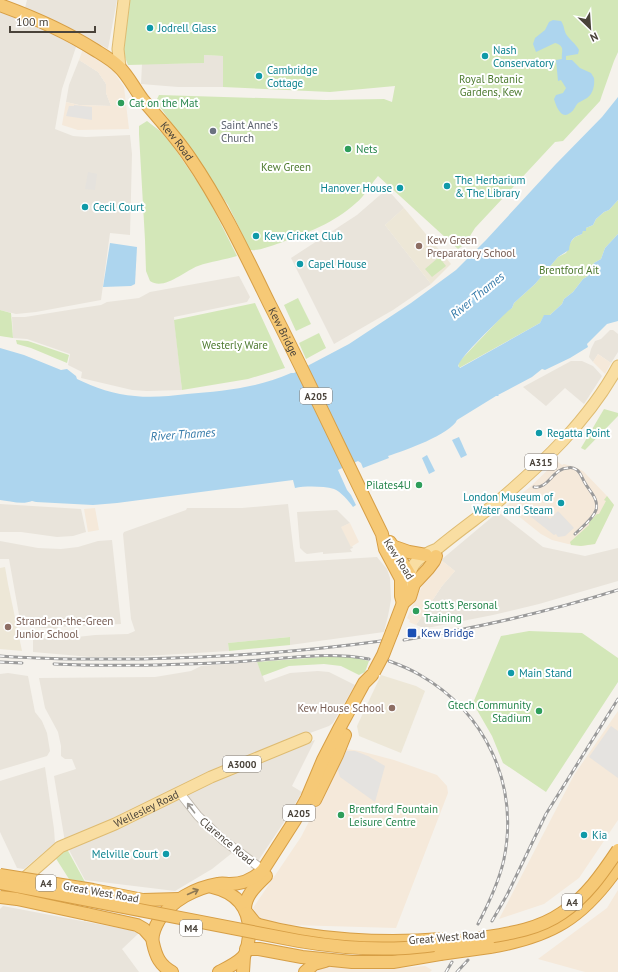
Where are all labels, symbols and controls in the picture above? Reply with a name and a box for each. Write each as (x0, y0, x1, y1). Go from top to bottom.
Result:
scale bar (10, 8, 95, 34)
north arrow (570, 8, 610, 48)
text: 100 m (16, 14, 49, 29)
place label: Jodrell Glass (157, 21, 217, 35)
marker: Jodrell Glass (145, 23, 155, 33)
text: N (588, 29, 600, 45)
place label: Nash Conservatory (493, 43, 555, 70)
marker: Nash Conservatory (480, 51, 490, 61)
place label: Cambridge Cottage (267, 63, 318, 90)
marker: Cambridge Cottage (254, 71, 264, 81)
park label: Royal Botanic Gardens, Kew (459, 72, 523, 99)
place label: Cat on the Mat (129, 96, 198, 110)
marker: Cat on the Mat (116, 98, 126, 108)
place label: Saint Anne's Church (221, 118, 278, 145)
street label: Kew Road (158, 119, 197, 163)
marker: Saint Anne's Church (208, 126, 218, 136)
place label: Nets (356, 142, 378, 156)
marker: Nets (343, 144, 353, 154)
park label: Kew Green (261, 160, 311, 174)
place label: The Herbarium & The Library (455, 173, 525, 200)
place label: Hanover House (320, 181, 392, 195)
marker: The Herbarium & The Library (442, 181, 452, 191)
marker: Hanover House (395, 183, 405, 193)
place label: Cecil Court (93, 200, 144, 214)
marker: Cecil Court (80, 202, 90, 212)
place label: Kew Cricket Club (264, 229, 343, 243)
marker: Kew Cricket Club (251, 231, 261, 241)
place label: Kew Green Preparatory School (427, 233, 516, 260)
marker: Kew Green Preparatory School (414, 241, 424, 251)
place label: Capel House (308, 257, 367, 271)
marker: Capel House (295, 259, 305, 269)
park label: Brentford Ait (539, 263, 599, 277)
water label: River Thames (447, 269, 507, 321)
street label: Kew Bridge (265, 305, 302, 359)
park label: Westerly Ware (202, 338, 268, 352)
road number: A205 (300, 388, 332, 404)
water label: River Thames (150, 424, 216, 444)
place label: Regatta Point (547, 426, 610, 440)
marker: Regatta Point (534, 428, 544, 438)
road number: A315 (525, 454, 557, 470)
place label: Pilates4U (366, 478, 411, 492)
marker: Pilates4U (414, 480, 424, 490)
place label: London Museum of Water and Steam (463, 490, 553, 517)
marker: London Museum of Water and Steam (556, 498, 566, 508)
street label: Kew Road (381, 536, 417, 582)
place label: Scott's Personal Training (424, 598, 498, 625)
marker: Scott's Personal Training (411, 606, 421, 616)
place label: Strand-on-the-Green Junior School (15, 614, 113, 641)
marker: Strand-on-the-Green Junior School (3, 622, 13, 632)
place label: Kew Bridge (421, 626, 474, 640)
marker: Kew Bridge (406, 627, 418, 639)
place label: Main Stand (519, 666, 572, 680)
marker: Main Stand (506, 668, 516, 678)
place label: Gtech Community Stadium (448, 698, 532, 725)
place label: Kew House School (297, 701, 385, 715)
marker: Kew House School (387, 703, 397, 713)
marker: Gtech Community Stadium (534, 706, 544, 716)
road number: A3000 (223, 756, 261, 772)
street label: Wellesley Road (112, 787, 181, 830)
place label: Brentford Fountain Leisure Centre (349, 802, 438, 829)
one-way arrow (187, 803, 196, 814)
road number: A205 (283, 805, 315, 821)
marker: Brentford Fountain Leisure Centre (336, 810, 346, 820)
street label: Clarence Road (197, 814, 257, 868)
place label: Kia (592, 828, 607, 842)
marker: Kia (579, 830, 589, 840)
place label: Melville Court (92, 847, 158, 861)
marker: Melville Court (161, 849, 171, 859)
road number: A4 (36, 875, 56, 891)
street label: Great West Road (62, 878, 140, 906)
one-way arrow (187, 888, 199, 895)
road number: A4 (562, 894, 582, 910)
road number: M4 (180, 920, 202, 936)
street label: Great West Road (408, 927, 486, 947)

